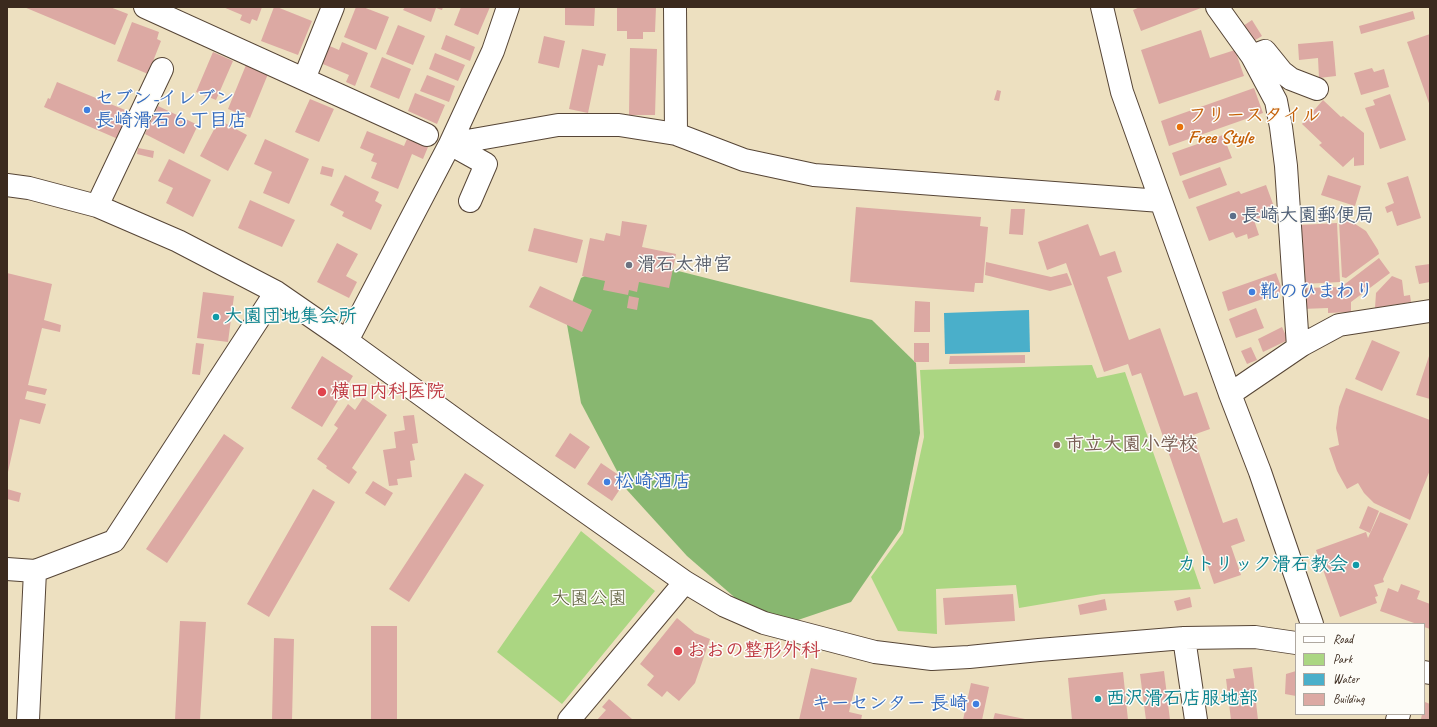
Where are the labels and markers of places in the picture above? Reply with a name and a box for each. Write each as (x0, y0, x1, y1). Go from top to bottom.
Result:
place label: セブン-イレブン 長崎滑石６丁目店 (95, 88, 247, 132)
marker: セブン-イレブン 長崎滑石６丁目店 (82, 105, 92, 115)
place label: フリースタイル Free Style (1188, 105, 1321, 149)
marker: フリースタイル Free Style (1175, 122, 1185, 132)
place label: 長崎大園郵便局 (1241, 205, 1374, 227)
marker: 長崎大園郵便局 (1228, 211, 1238, 221)
place label: 滑石太神宮 (637, 254, 732, 276)
marker: 滑石太神宮 (624, 260, 634, 270)
place label: 靴のひまわり (1260, 281, 1374, 303)
marker: 靴のひまわり (1247, 287, 1257, 297)
place label: 大園団地集会所 (224, 306, 357, 328)
marker: 大園団地集会所 (211, 312, 221, 322)
place label: 横田内科医院 (331, 381, 445, 403)
marker: 横田内科医院 (316, 386, 328, 398)
place label: 市立大園小学校 (1065, 434, 1198, 456)
marker: 市立大園小学校 (1052, 440, 1062, 450)
place label: 松崎酒店 (615, 471, 691, 493)
marker: 松崎酒店 (602, 477, 612, 487)
place label: カトリック滑石教会 (1177, 554, 1348, 576)
marker: カトリック滑石教会 (1351, 560, 1361, 570)
place label: おおの整形外科 (687, 640, 820, 662)
marker: おおの整形外科 (672, 645, 684, 657)
place label: 西沢滑石店服地部 (1106, 688, 1258, 710)
place label: キーセンター 長崎 (811, 693, 968, 715)
marker: 西沢滑石店服地部 (1093, 694, 1103, 704)
marker: キーセンター 長崎 (971, 699, 981, 709)

